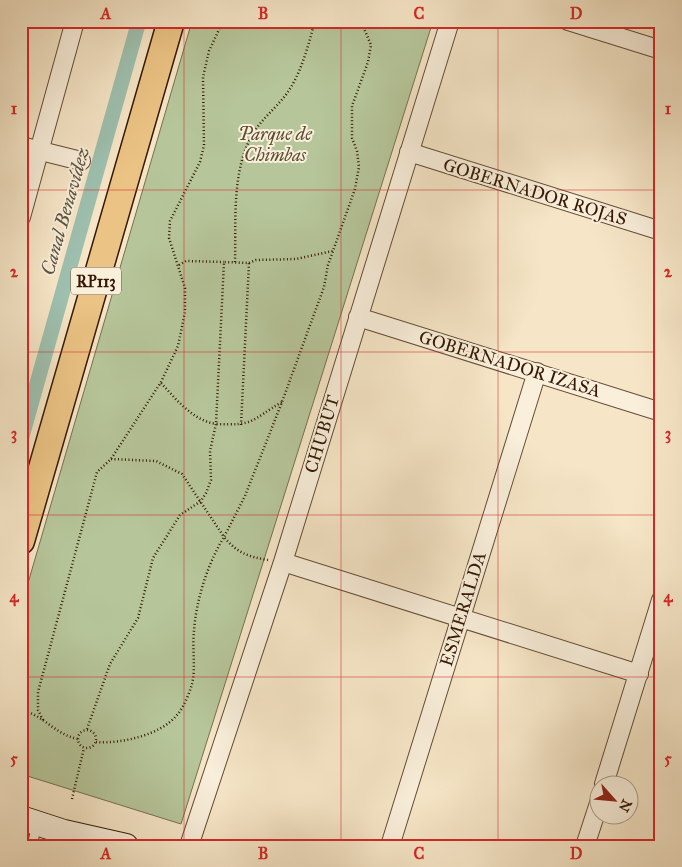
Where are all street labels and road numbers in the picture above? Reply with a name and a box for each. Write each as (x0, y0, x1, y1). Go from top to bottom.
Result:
street label: GOBERNADOR ROJAS (440, 154, 630, 231)
road number: RP113 (71, 268, 121, 294)
street label: GOBERNADOR IZASA (416, 326, 604, 402)
street label: CHUBUT (300, 392, 344, 476)
street label: ESMERALDA (435, 549, 491, 669)

